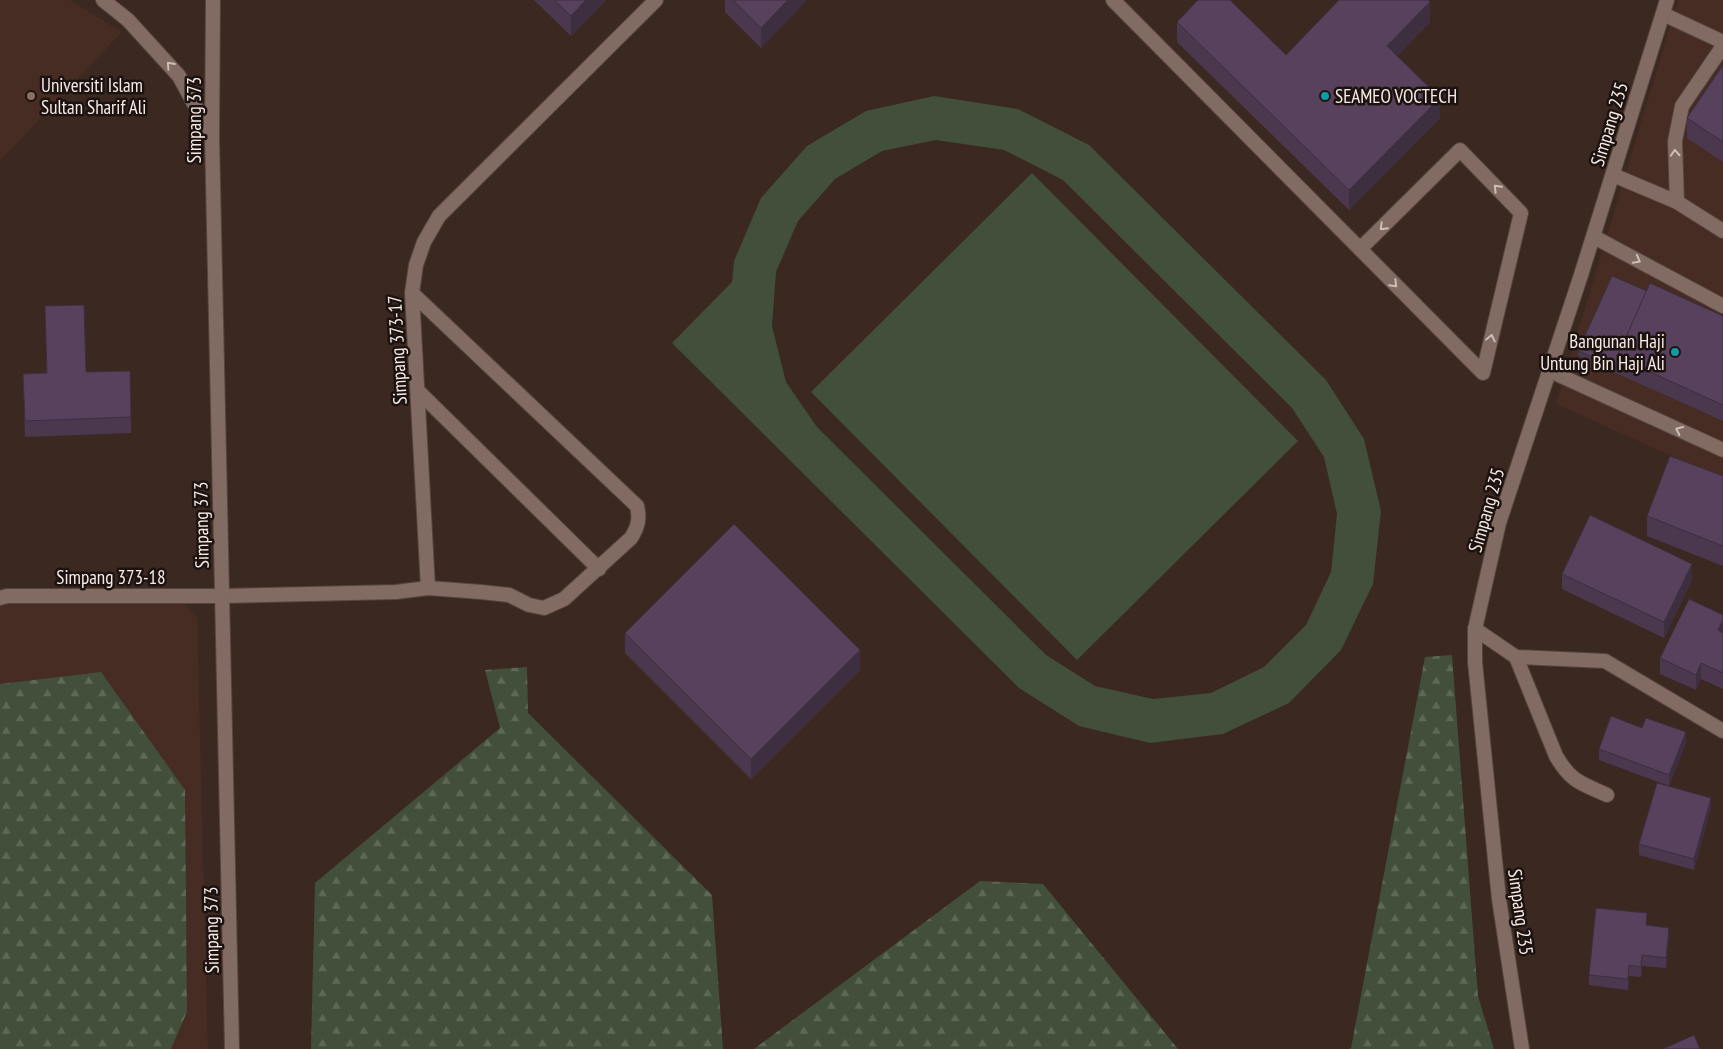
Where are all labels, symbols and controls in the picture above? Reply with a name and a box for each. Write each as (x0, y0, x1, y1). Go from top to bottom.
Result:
one-way arrow (167, 61, 176, 70)
place label: Universiti Islam Sultan Sharif Ali (41, 73, 146, 119)
street label: Simpang 373 (182, 77, 206, 163)
street label: Simpang 235 (1585, 79, 1633, 169)
place label: SEAMEO VOCTECH (1335, 84, 1457, 108)
marker: Universiti Islam Sultan Sharif Ali (25, 90, 37, 102)
marker: SEAMEO VOCTECH (1319, 90, 1331, 102)
one-way arrow (1670, 149, 1680, 156)
one-way arrow (1494, 185, 1503, 194)
one-way arrow (1380, 221, 1389, 230)
one-way arrow (1631, 254, 1640, 264)
one-way arrow (1389, 278, 1398, 287)
street label: Simpang 373-17 (382, 295, 412, 405)
place label: Bangunan Haji Untung Bin Haji Ali (1540, 329, 1665, 375)
one-way arrow (1485, 333, 1496, 342)
marker: Bangunan Haji Untung Bin Haji Ali (1669, 346, 1681, 358)
one-way arrow (1675, 426, 1684, 436)
street label: Simpang 235 (1463, 465, 1509, 555)
street label: Simpang 373 (188, 481, 214, 569)
street label: Simpang 373-18 (56, 565, 166, 589)
street label: Simpang 235 (1503, 867, 1539, 957)
street label: Simpang 373 (198, 886, 224, 974)

